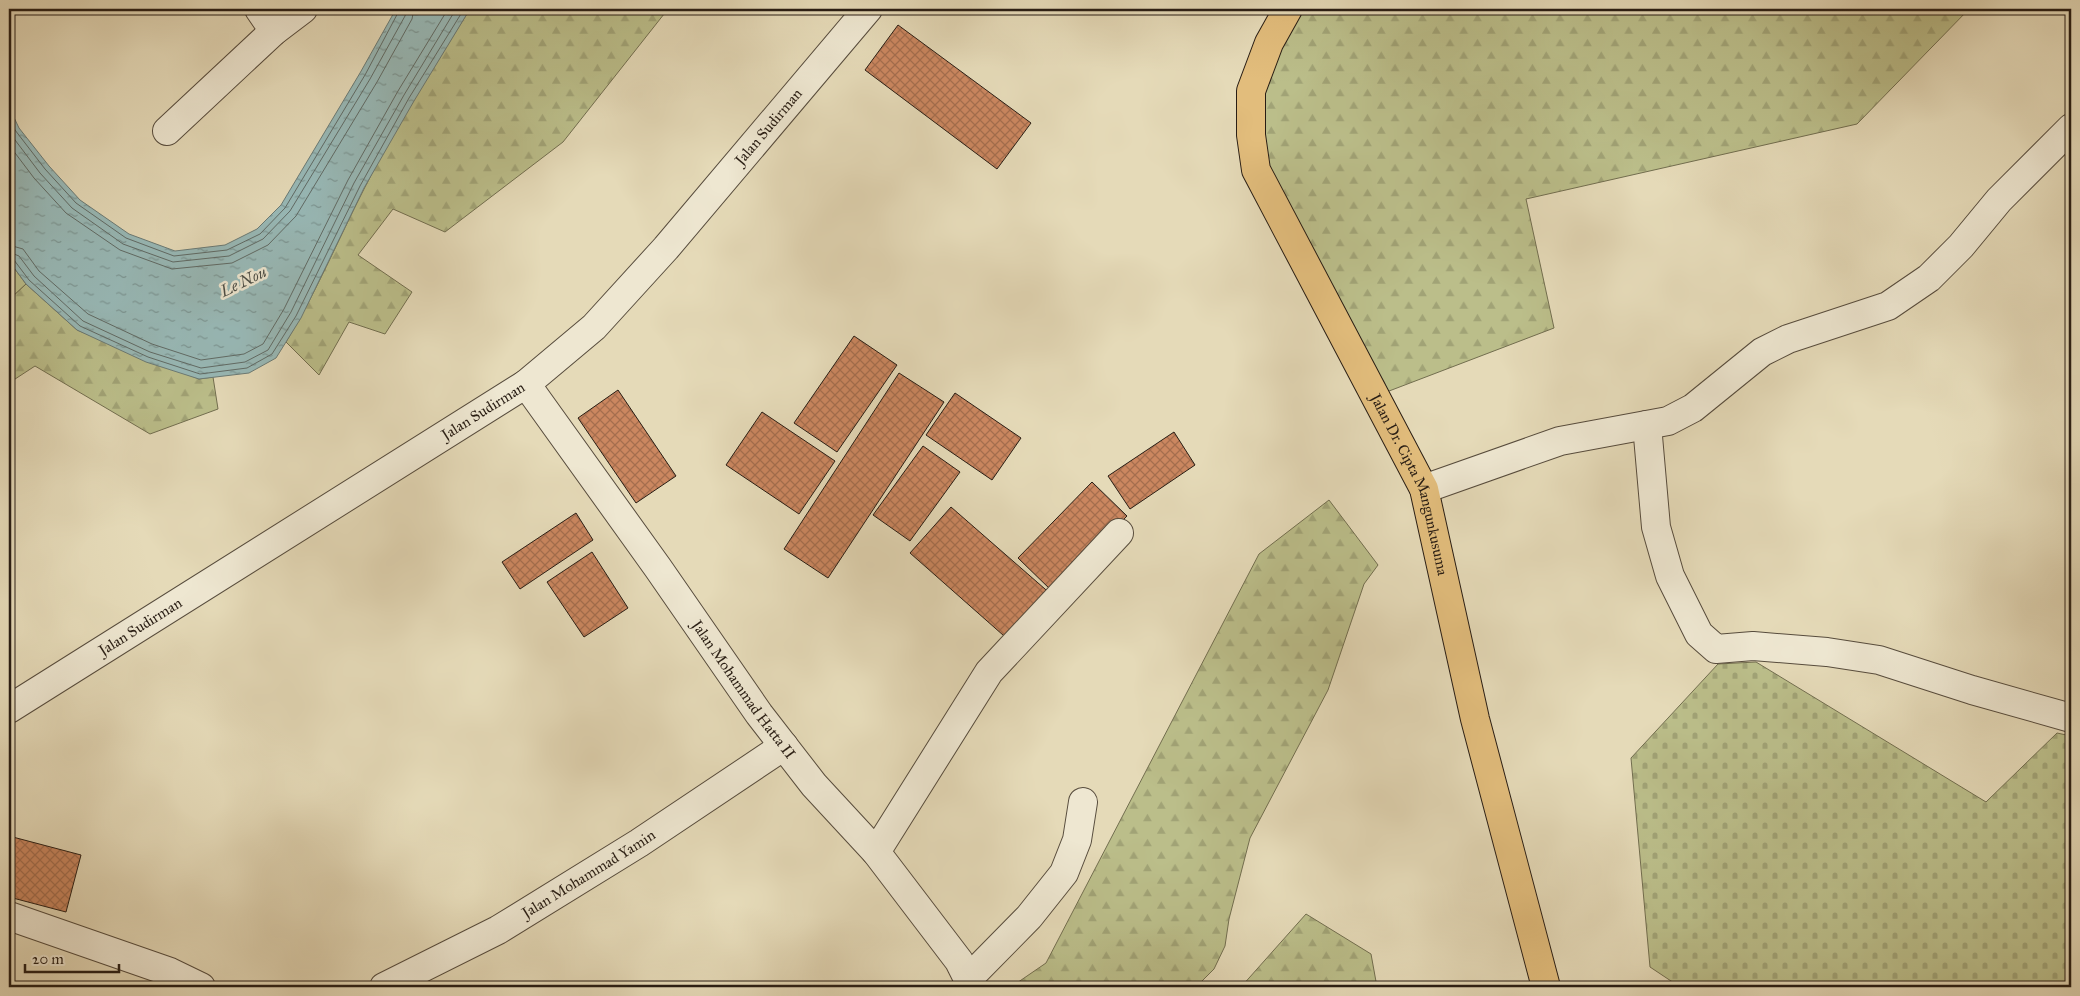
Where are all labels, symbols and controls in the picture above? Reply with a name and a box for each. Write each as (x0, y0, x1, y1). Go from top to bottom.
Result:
street label: Jalan Sudirman (730, 85, 806, 171)
water label: Le Nou (216, 262, 270, 301)
street label: Jalan Sudirman (436, 378, 528, 446)
street label: Jalan Dr. Cipta Mangunkusuma (1365, 389, 1452, 578)
street label: Jalan Sudirman (94, 594, 185, 661)
street label: Jalan Mohammad Hatta II (686, 615, 799, 762)
street label: Jalan Mohammad Yamin (517, 826, 659, 924)
scale bar (25, 941, 119, 973)
text: 20 m (32, 950, 64, 968)

